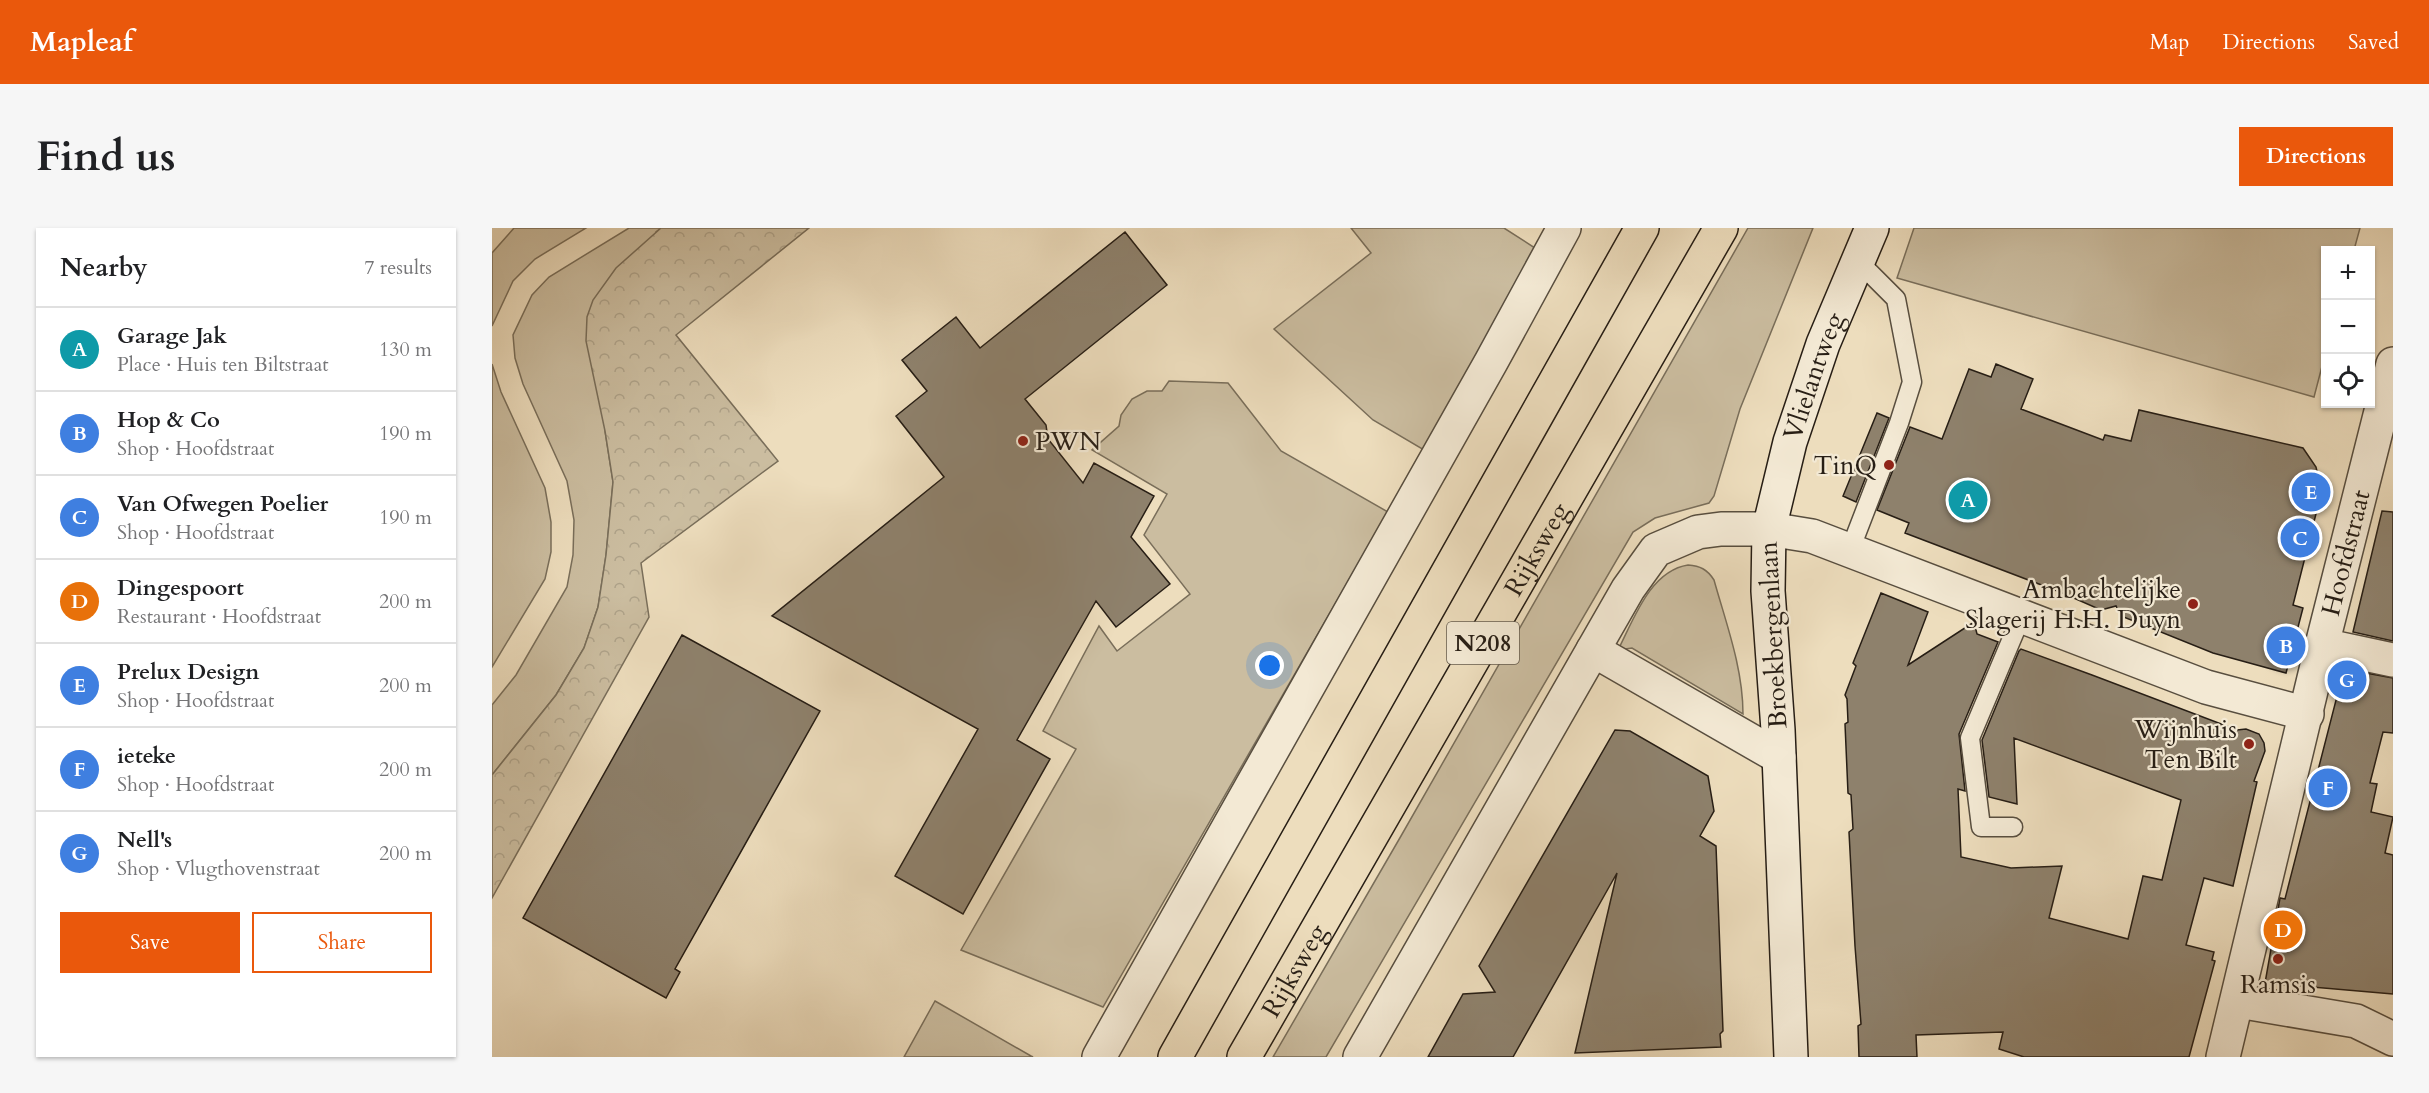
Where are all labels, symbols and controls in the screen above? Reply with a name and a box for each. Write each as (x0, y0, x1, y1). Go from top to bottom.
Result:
text: Mapleaf (30, 23, 133, 61)
text: Map (2149, 28, 2189, 57)
text: Directions (2222, 28, 2315, 57)
text: Saved (2348, 28, 2399, 57)
button: Directions (2239, 127, 2393, 186)
text: Find us (36, 128, 176, 185)
map controls (2321, 246, 2375, 408)
button: + (2321, 246, 2375, 300)
text: Nearby (60, 250, 148, 285)
text: 7 results (364, 254, 432, 281)
button: − (2321, 300, 2375, 354)
street label: Vlielantweg (1774, 306, 1852, 444)
text: Garage Jak (117, 321, 227, 351)
text: A (72, 336, 87, 363)
text: 130 m (379, 336, 432, 363)
text: Place · Huis ten Biltstraat (117, 351, 329, 378)
button: locate (2321, 354, 2375, 408)
text: Hop & Co (117, 405, 220, 435)
text: B (72, 420, 87, 447)
text: 190 m (379, 420, 432, 447)
place label: PWN (1035, 424, 1101, 459)
marker: PWN (1016, 434, 1030, 448)
text: Shop · Hoofdstraat (117, 435, 274, 462)
place label: TinQ (1813, 448, 1877, 483)
marker: TinQ (1882, 458, 1896, 472)
pin: E (2292, 470, 2330, 514)
pin: A (1948, 478, 1988, 522)
street label: Hoofdstraat (2313, 486, 2378, 619)
text: Van Ofwegen Poelier (117, 489, 328, 519)
street label: Rijksweg (1496, 496, 1577, 602)
text: C (72, 504, 87, 531)
text: 190 m (379, 504, 432, 531)
pin: C (2280, 516, 2320, 560)
text: Shop · Hoofdstraat (117, 519, 274, 546)
street label: Broekbergenlaan (1751, 540, 1795, 729)
place label: Ambachtelijke Slagerij H.H. Duyn (1965, 572, 2181, 637)
text: Dingespoort (117, 573, 244, 603)
text: D (71, 588, 88, 615)
text: 200 m (379, 588, 432, 615)
marker: Ambachtelijke Slagerij H.H. Duyn (2186, 597, 2200, 611)
text: Restaurant · Hoofdstraat (117, 603, 321, 630)
road number: N208 (1447, 622, 1519, 664)
pin: B (2266, 624, 2306, 668)
your location (1255, 651, 1284, 680)
text: Prelux Design (117, 657, 259, 687)
pin: G (2328, 658, 2366, 702)
text: E (73, 672, 86, 699)
text: 200 m (379, 672, 432, 699)
text: Shop · Hoofdstraat (117, 687, 274, 714)
place label: Wijnhuis Ten Bilt (2133, 712, 2237, 777)
marker: Wijnhuis Ten Bilt (2242, 737, 2256, 751)
text: ieteke (117, 741, 176, 771)
text: F (74, 756, 85, 783)
text: 200 m (379, 756, 432, 783)
pin: F (2308, 766, 2348, 810)
text: Shop · Hoofdstraat (117, 771, 274, 798)
text: Nell's (117, 825, 172, 855)
text: G (71, 840, 88, 867)
text: 200 m (379, 840, 432, 867)
text: Shop · Vlugthovenstraat (117, 855, 320, 882)
pin: D (2264, 908, 2302, 952)
button: Save (60, 912, 240, 973)
button: Share (252, 912, 432, 973)
street label: Rijksweg (1253, 917, 1335, 1023)
marker: Ramsis (2271, 952, 2285, 966)
place label: Ramsis (2240, 967, 2316, 1002)

